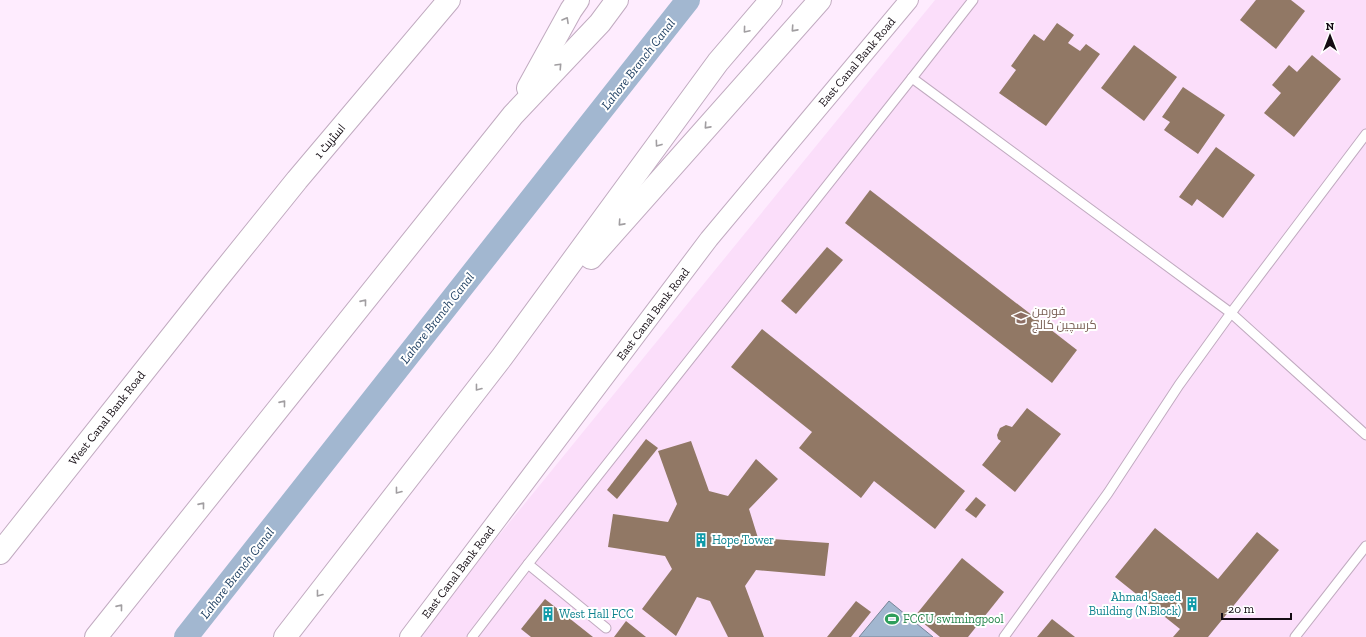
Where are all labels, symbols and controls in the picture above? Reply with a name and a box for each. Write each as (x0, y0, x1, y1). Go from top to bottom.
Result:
street label: East Canal Bank Road (816, 14, 899, 109)
water label: Lahore Branch Canal (598, 16, 678, 112)
north arrow (1310, 16, 1350, 56)
one-way arrow (561, 17, 568, 24)
text: N (1326, 20, 1335, 33)
one-way arrow (791, 24, 799, 32)
one-way arrow (743, 25, 750, 32)
one-way arrow (554, 64, 561, 71)
street label: اسٹریٹ 1 (312, 121, 348, 161)
one-way arrow (705, 121, 712, 129)
one-way arrow (655, 140, 663, 147)
one-way arrow (619, 219, 626, 226)
street label: East Canal Bank Road (614, 265, 693, 363)
water label: Lahore Branch Canal (397, 270, 477, 366)
one-way arrow (359, 299, 366, 306)
place label: فورمن کرسچین کالج (1032, 304, 1097, 334)
school or university icon: فورمن کرسچین کالج (1013, 310, 1029, 326)
street label: West Canal Bank Road (66, 368, 148, 468)
one-way arrow (476, 384, 483, 391)
one-way arrow (278, 401, 285, 408)
one-way arrow (396, 487, 403, 494)
one-way arrow (197, 502, 204, 509)
street label: East Canal Bank Road (419, 523, 498, 621)
water label: Lahore Branch Canal (197, 525, 277, 621)
building icon: Hope Tower (693, 532, 709, 548)
place label: Hope Tower (712, 533, 774, 547)
one-way arrow (316, 589, 323, 596)
place label: Ahmad Saeed Building (N.Block) (1089, 590, 1181, 618)
scale bar (1222, 595, 1291, 621)
building icon: Ahmad Saeed Building (N.Block) (1184, 596, 1200, 612)
text: 20 m (1228, 602, 1255, 616)
one-way arrow (116, 604, 123, 611)
building icon: West Hall FCC (540, 606, 556, 622)
place label: West Hall FCC (559, 607, 634, 621)
sports icon: FCCU swimingpool (884, 611, 900, 627)
place label: FCCU swimingpool (903, 612, 1004, 626)

